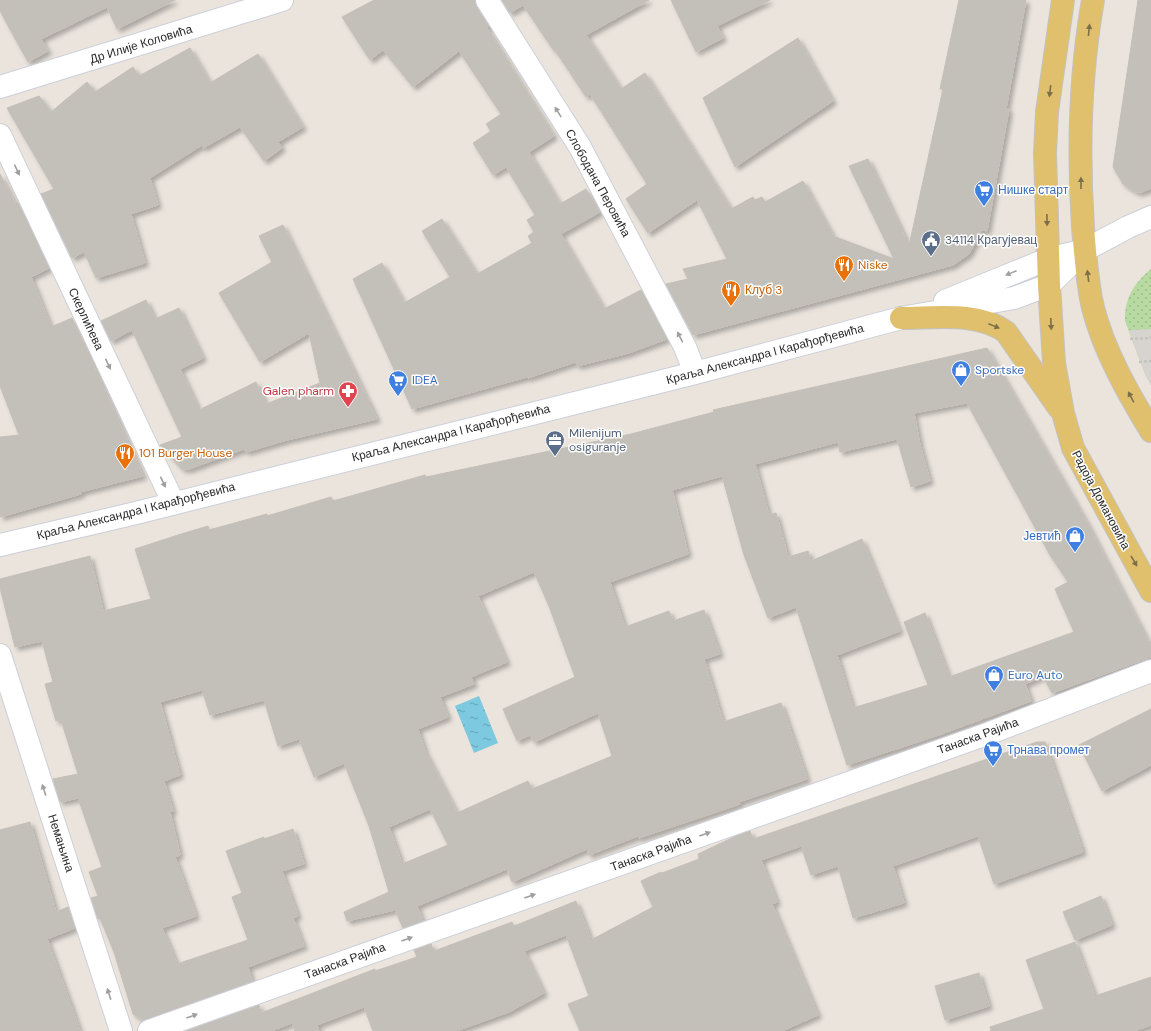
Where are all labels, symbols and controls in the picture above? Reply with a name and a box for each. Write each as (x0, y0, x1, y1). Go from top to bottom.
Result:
street label: Др Илије Коловића (88, 21, 195, 67)
one-way arrow (1086, 24, 1092, 36)
one-way arrow (1047, 85, 1053, 97)
one-way arrow (554, 107, 562, 117)
street label: Слободана Перовића (562, 126, 634, 240)
one-way arrow (14, 165, 20, 176)
one-way arrow (1078, 176, 1084, 189)
supermarket icon: Нишке старт (973, 179, 995, 207)
place label: Нишке старт (998, 182, 1069, 198)
one-way arrow (1044, 214, 1050, 227)
public building icon: 34114 Крагујевац (920, 229, 942, 257)
place label: 34114 Крагујевац (945, 232, 1037, 248)
restaurant icon: Niske (833, 254, 855, 282)
place label: Niske (858, 257, 888, 273)
one-way arrow (1006, 270, 1017, 276)
one-way arrow (1085, 270, 1091, 282)
restaurant icon: Клуб 3 (720, 279, 742, 307)
place label: Клуб 3 (745, 282, 782, 298)
street label: Скерлићева (65, 285, 108, 353)
one-way arrow (1048, 318, 1055, 330)
street label: Краља Александра I Карађорђевића (665, 320, 866, 388)
one-way arrow (989, 323, 1001, 329)
one-way arrow (677, 331, 683, 343)
one-way arrow (105, 358, 111, 370)
shop icon: Sportske (950, 359, 972, 387)
place label: Sportske (975, 362, 1024, 378)
supermarket icon: IDEA (387, 369, 409, 397)
place label: IDEA (412, 372, 438, 388)
pharmacy icon: Galen pharm (337, 380, 359, 408)
place label: Galen pharm (263, 383, 334, 399)
one-way arrow (1128, 391, 1135, 403)
street label: Краља Александра I Карађорђевића (350, 401, 552, 465)
place label: Milenijum osiguranje (569, 425, 626, 455)
office icon: Milenijum osiguranje (544, 429, 566, 457)
restaurant icon: 101 Burger House (114, 442, 136, 470)
place label: 101 Burger House (139, 445, 232, 461)
street label: Радоја Домановића (1068, 448, 1134, 553)
one-way arrow (160, 476, 166, 487)
street label: Краља Александра I Карађорђевића (35, 479, 237, 543)
shop icon: Јевтић (1064, 525, 1086, 553)
place label: Јевтић (1023, 528, 1061, 544)
one-way arrow (1131, 555, 1138, 567)
shop icon: Euro Auto (983, 664, 1005, 692)
place label: Euro Auto (1008, 667, 1063, 683)
street label: Танаска Рајића (935, 714, 1021, 758)
supermarket icon: Трнава промет (982, 739, 1004, 767)
place label: Трнава промет (1007, 742, 1090, 758)
one-way arrow (40, 784, 46, 796)
street label: Немањина (44, 812, 78, 874)
one-way arrow (699, 830, 711, 836)
street label: Танаска Рајића (608, 831, 694, 875)
one-way arrow (524, 893, 536, 899)
one-way arrow (402, 936, 414, 942)
street label: Танаска Рајића (302, 939, 388, 983)
one-way arrow (106, 988, 112, 1000)
one-way arrow (187, 1012, 199, 1018)

